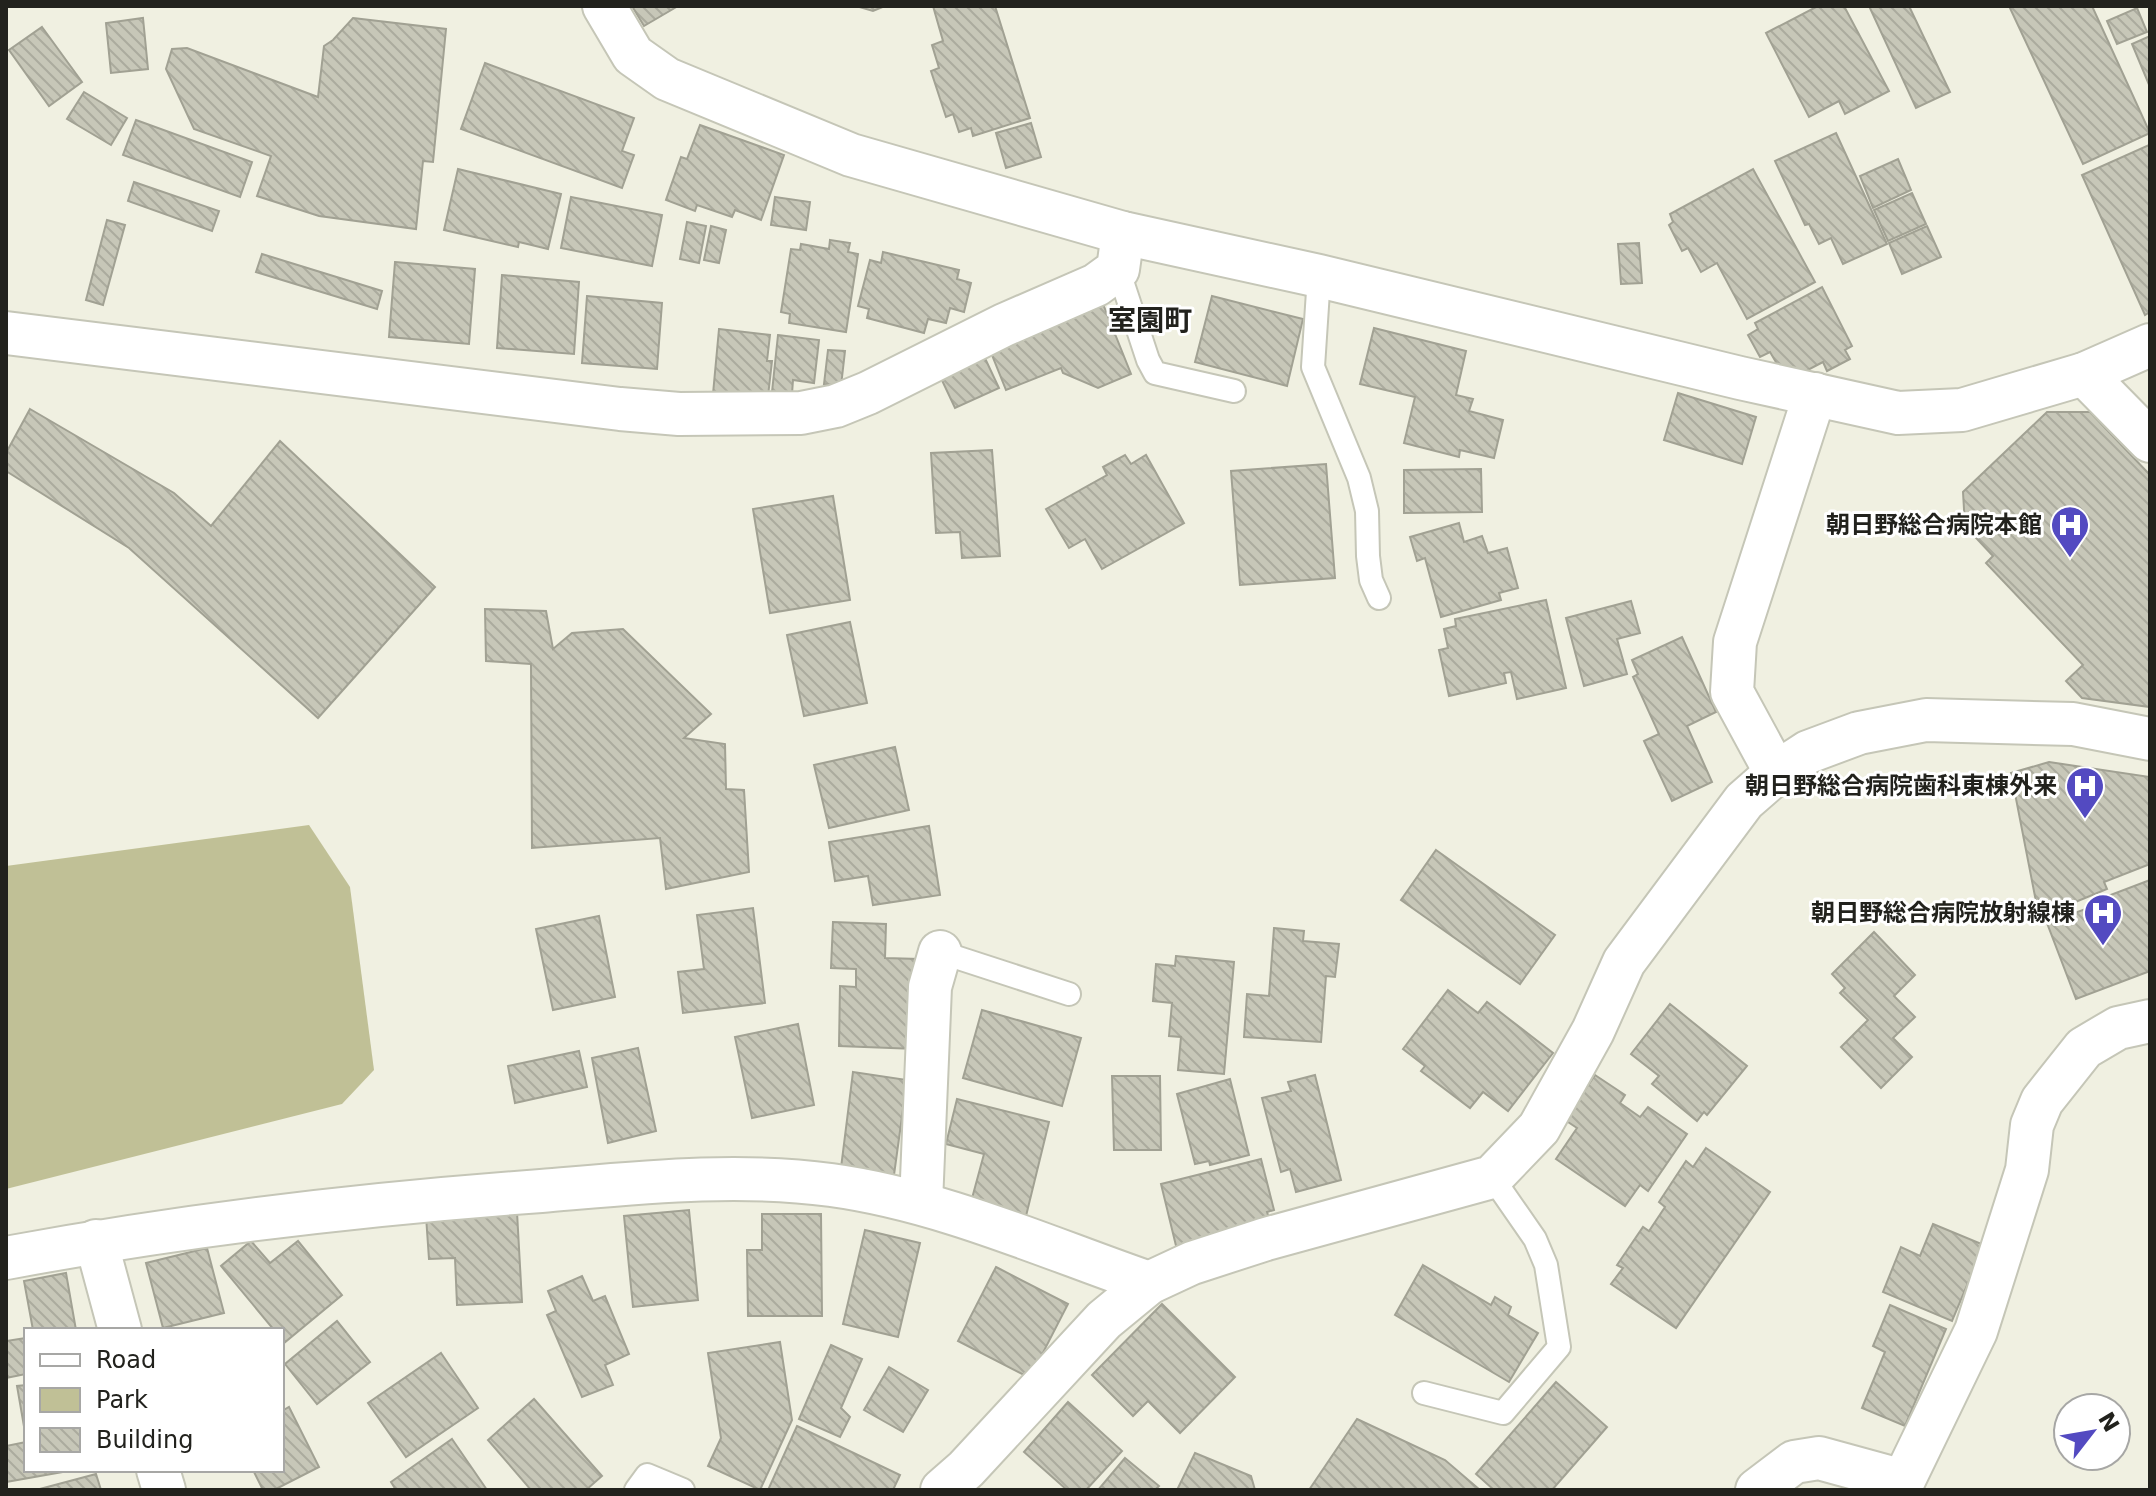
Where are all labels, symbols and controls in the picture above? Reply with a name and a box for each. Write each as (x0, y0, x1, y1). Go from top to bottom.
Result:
district label: 室園町 (1108, 304, 1192, 337)
hospital icon: 朝日野総合病院本館 (2049, 504, 2091, 559)
place label: 朝日野総合病院本館 (1826, 511, 2042, 539)
hospital icon: 朝日野総合病院歯科東棟外来 (2064, 765, 2106, 820)
place label: 朝日野総合病院歯科東棟外来 (1745, 772, 2057, 800)
hospital icon: 朝日野総合病院放射線棟 (2082, 892, 2124, 947)
place label: 朝日野総合病院放射線棟 (1811, 899, 2075, 927)
legend (24, 1328, 284, 1472)
text: Road (96, 1346, 156, 1374)
text: Park (96, 1386, 148, 1414)
north arrow (2052, 1392, 2132, 1472)
text: N (2093, 1408, 2124, 1436)
text: Building (96, 1426, 193, 1454)

